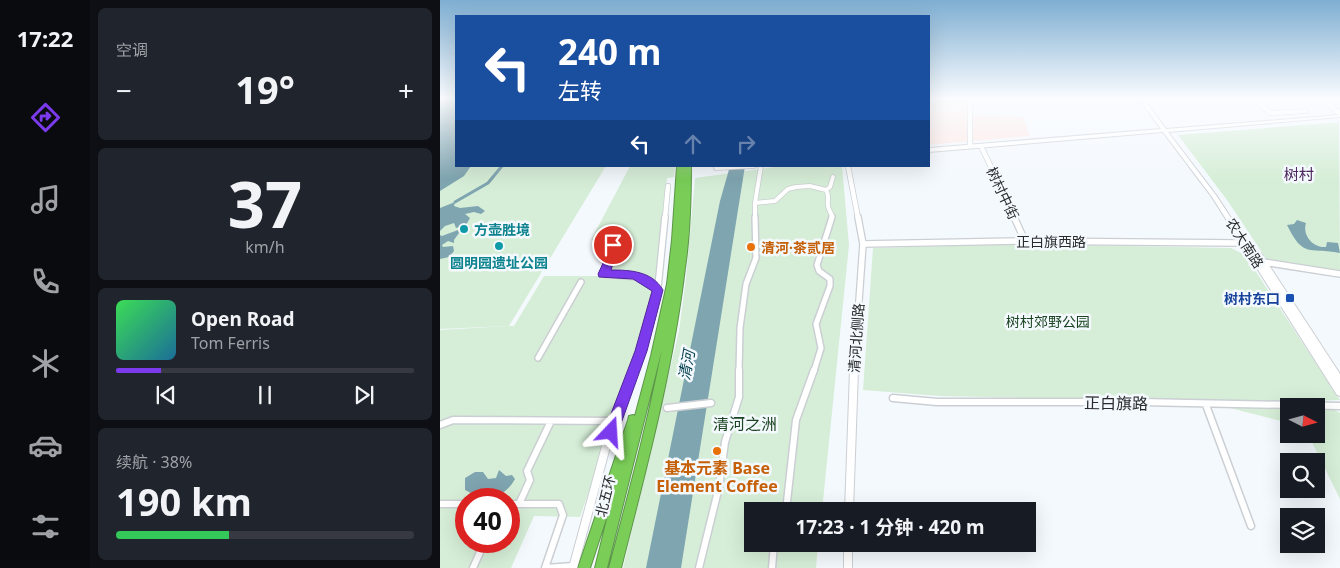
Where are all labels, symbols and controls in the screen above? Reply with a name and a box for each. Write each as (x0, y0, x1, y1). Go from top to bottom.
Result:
text: 17:22 (17, 23, 73, 53)
text: 240 m (558, 28, 661, 75)
icon: left (475, 35, 540, 100)
text: 空调 (116, 39, 148, 61)
text: 19° (235, 63, 295, 115)
text: − (116, 71, 132, 109)
text: + (398, 71, 414, 109)
text: 左转 (558, 75, 602, 105)
icon: directions (28, 100, 63, 135)
icon: left (626, 130, 654, 158)
icon: ahead (679, 130, 707, 158)
icon: right (732, 130, 760, 158)
text: 37 (228, 159, 302, 247)
street label: 树村中街 (983, 164, 1023, 222)
district label: 树村 (1284, 164, 1314, 184)
icon: music (28, 182, 63, 217)
street label: 农大南路 (1222, 214, 1268, 272)
place label: 方壶胜境 (474, 220, 530, 239)
marker: 方壶胜境 (458, 223, 470, 235)
pin (592, 224, 634, 266)
icon: arrive (599, 231, 627, 259)
street label: 正白旗西路 (1016, 232, 1086, 251)
text: km/h (245, 236, 285, 258)
place label: 清河·茶贰居 (761, 238, 835, 257)
marker: 圆明园遗址公园 (493, 240, 505, 252)
marker: 清河·茶贰居 (745, 241, 757, 253)
place label: 圆明园遗址公园 (450, 253, 548, 272)
icon: phone (28, 264, 63, 299)
place label: 树村东口 (1224, 289, 1280, 308)
marker: 树村东口 (1284, 292, 1296, 304)
street label: 清河北侧路 (844, 302, 868, 374)
text: Open Road (191, 306, 294, 332)
park label: 树村郊野公园 (1006, 312, 1090, 331)
text: Tom Ferris (191, 332, 270, 354)
icon: climate (28, 346, 63, 381)
water label: 清河 (674, 346, 699, 382)
icon: previous (152, 381, 180, 409)
icon: pause (251, 381, 279, 409)
icon: next (350, 381, 378, 409)
street label: 正白旗路 (1084, 391, 1148, 415)
north arrow (1280, 398, 1325, 442)
map controls (1280, 398, 1325, 553)
position arrow (584, 405, 636, 457)
park label: 清河之洲 (713, 413, 777, 435)
icon: car (28, 428, 63, 463)
marker: 基本元素 Base Element Coffee (711, 445, 723, 457)
text: 续航 · 38% (116, 451, 192, 473)
button: search (1280, 453, 1325, 498)
place label: 基本元素 Base Element Coffee (656, 457, 778, 497)
street label: 北五环 (591, 473, 619, 519)
text: 190 km (116, 475, 252, 527)
speed limit sign: 40 (455, 488, 520, 553)
button: layers (1280, 508, 1325, 553)
icon: filters (28, 509, 63, 544)
text: 17:23 · 1 分钟 · 420 m (795, 514, 985, 540)

